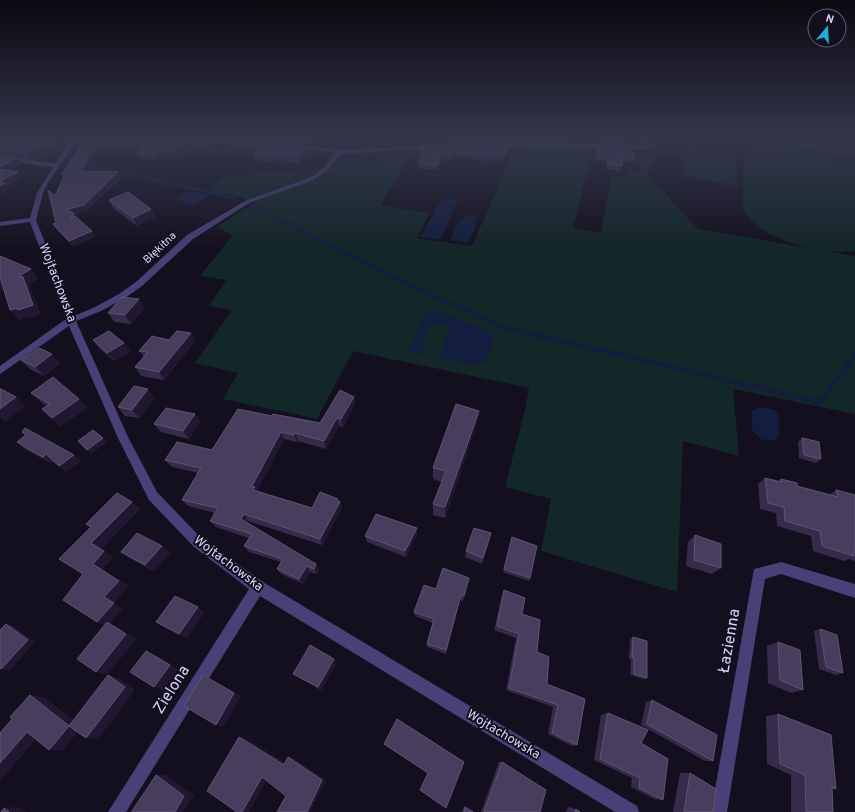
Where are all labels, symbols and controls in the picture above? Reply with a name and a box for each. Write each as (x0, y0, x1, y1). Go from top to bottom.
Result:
north arrow (807, 8, 847, 48)
text: N (824, 12, 836, 27)
street label: Błękitna (140, 229, 180, 267)
street label: Wojtachowska (35, 241, 79, 325)
street label: Wojtachowska (190, 533, 266, 595)
street label: Łazienna (715, 607, 745, 675)
street label: Zielona (149, 662, 195, 718)
street label: Wojtachowska (463, 707, 543, 763)

